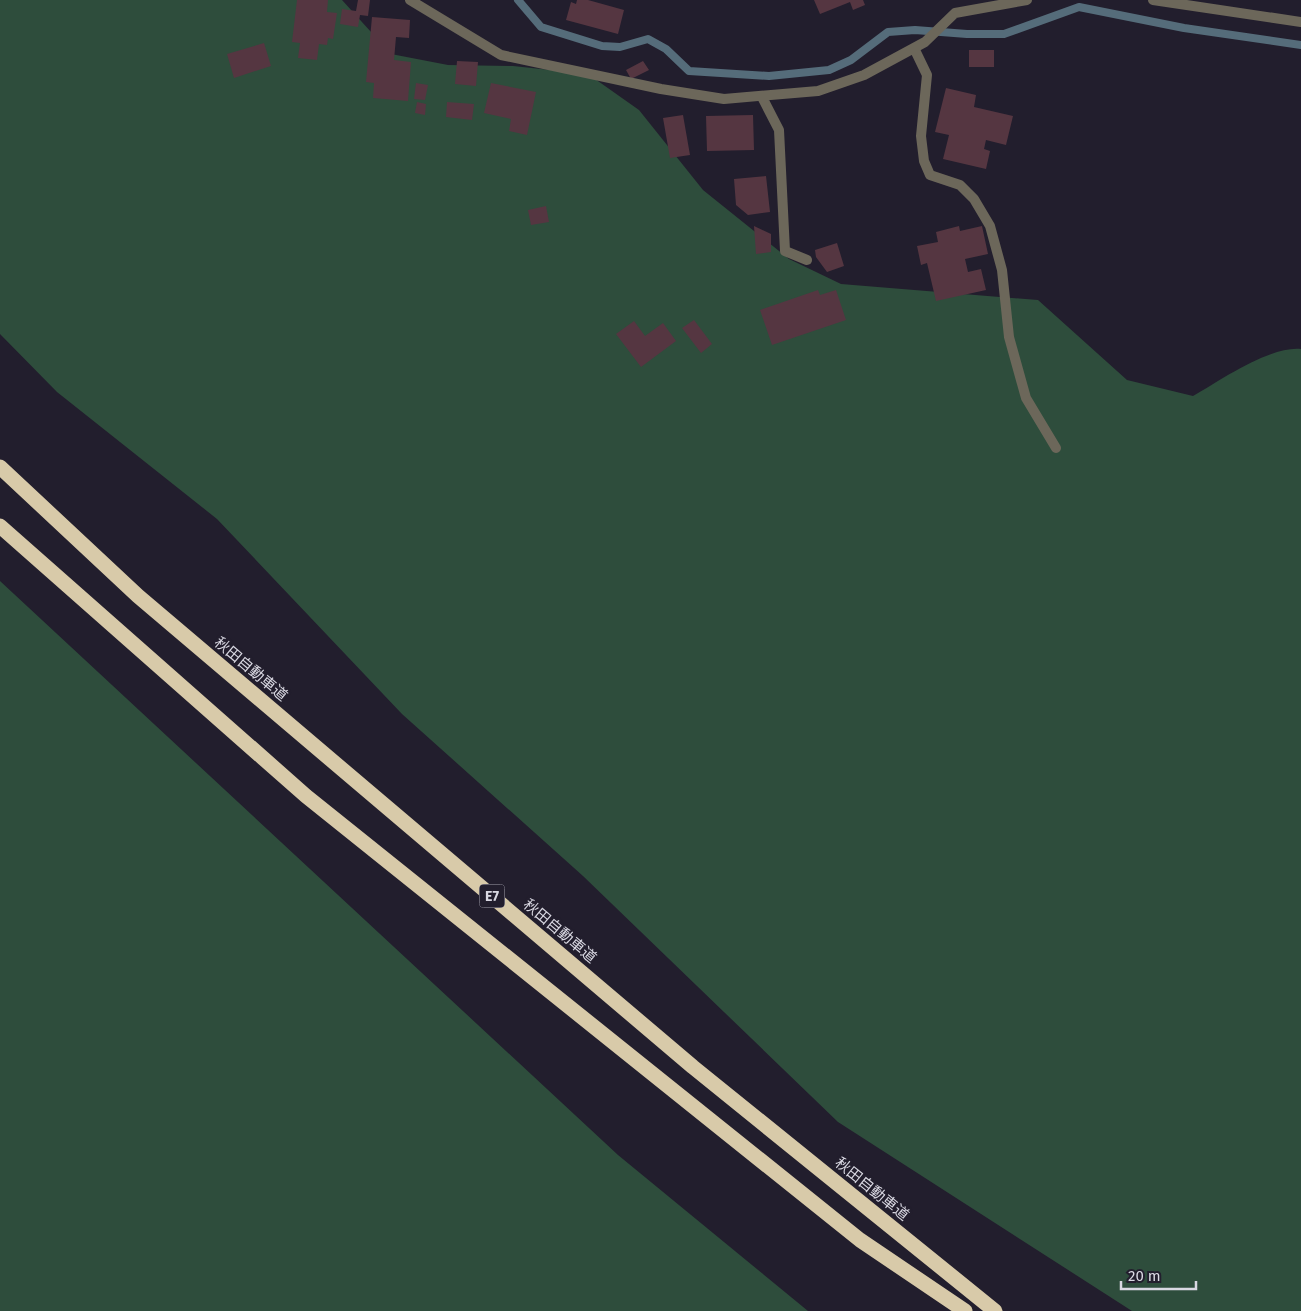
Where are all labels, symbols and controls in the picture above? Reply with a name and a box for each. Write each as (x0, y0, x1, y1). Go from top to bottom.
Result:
street label: 秋田自動車道 (211, 633, 291, 705)
road number: E7 (480, 884, 504, 908)
street label: 秋田自動車道 (520, 895, 600, 967)
street label: 秋田自動車道 (831, 1154, 913, 1224)
scale bar (1121, 1258, 1196, 1290)
text: 20 m (1128, 1267, 1161, 1285)

